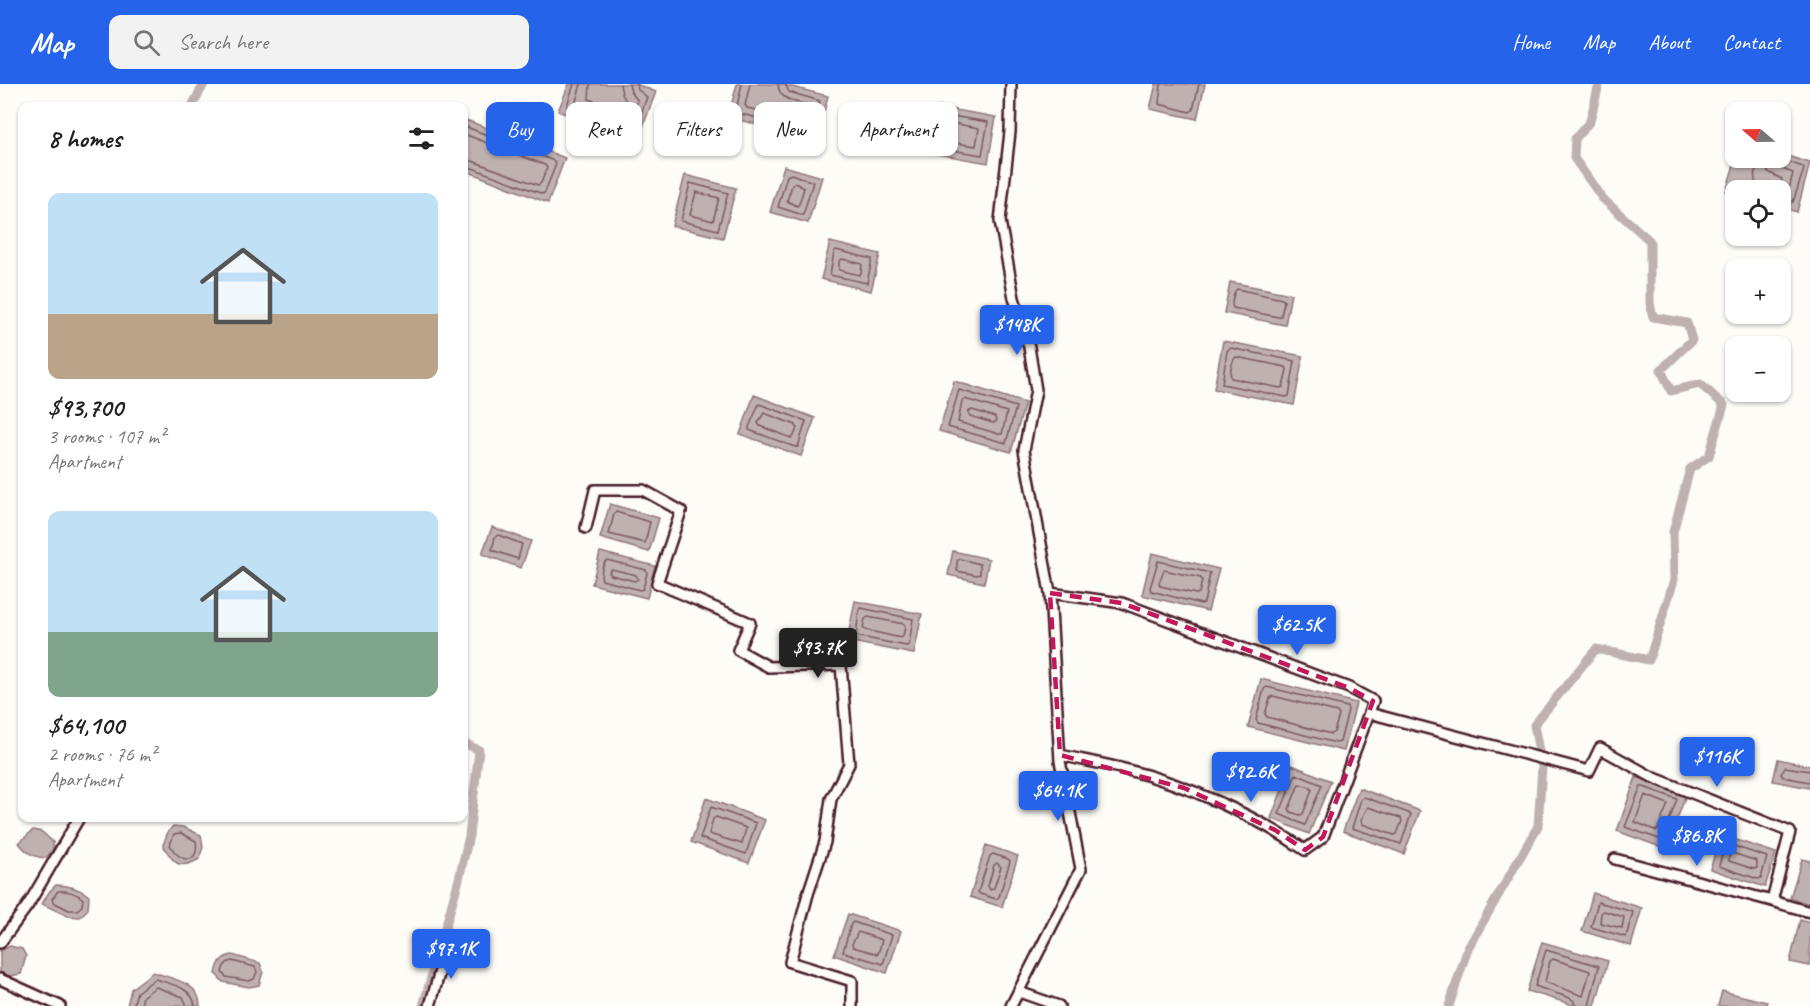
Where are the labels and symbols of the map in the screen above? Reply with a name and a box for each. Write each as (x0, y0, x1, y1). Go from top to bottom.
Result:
north arrow (1725, 102, 1791, 168)
pin: $148K (975, 305, 1059, 356)
pin: $62.5K (1248, 605, 1346, 656)
pin: $93.7K (769, 628, 867, 679)
pin: $116K (1675, 737, 1759, 788)
pin: $92.6K (1202, 752, 1300, 803)
pin: $64.1K (1009, 771, 1107, 822)
pin: $86.8K (1648, 816, 1746, 867)
pin: $97.1K (402, 929, 500, 980)

